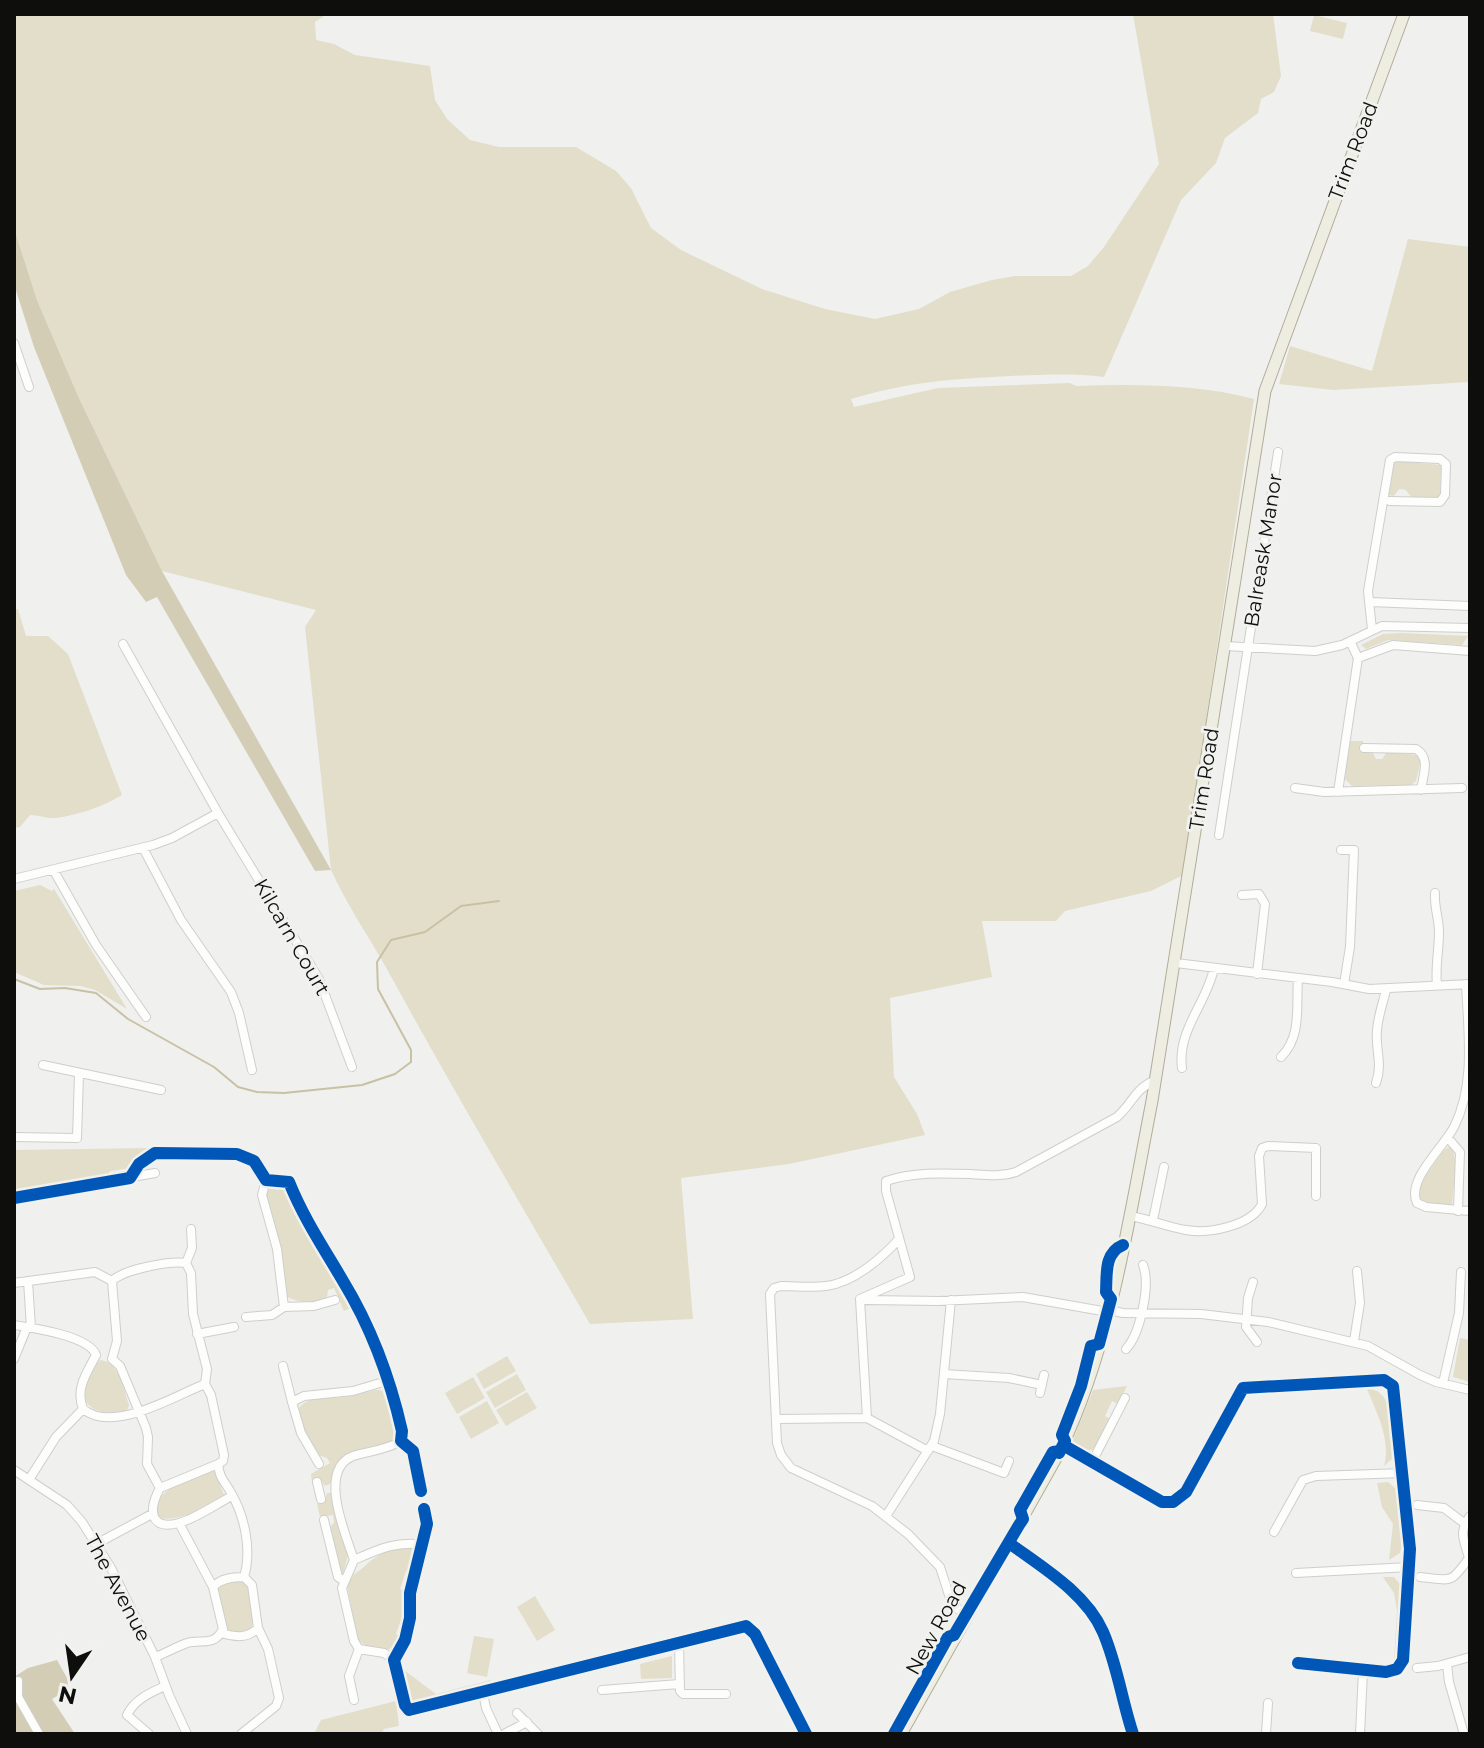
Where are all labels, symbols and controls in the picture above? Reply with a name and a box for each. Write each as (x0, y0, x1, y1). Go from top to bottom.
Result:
street label: Trim Road (1323, 99, 1383, 203)
street label: Balreask Manor (1239, 471, 1287, 629)
street label: Trim Road (1184, 726, 1224, 832)
street label: Kilcarn Court (249, 874, 335, 1000)
street label: The Avenue (80, 1530, 156, 1646)
street label: New Road (900, 1577, 972, 1679)
north arrow (32, 1636, 112, 1716)
text: N (56, 1680, 79, 1710)

